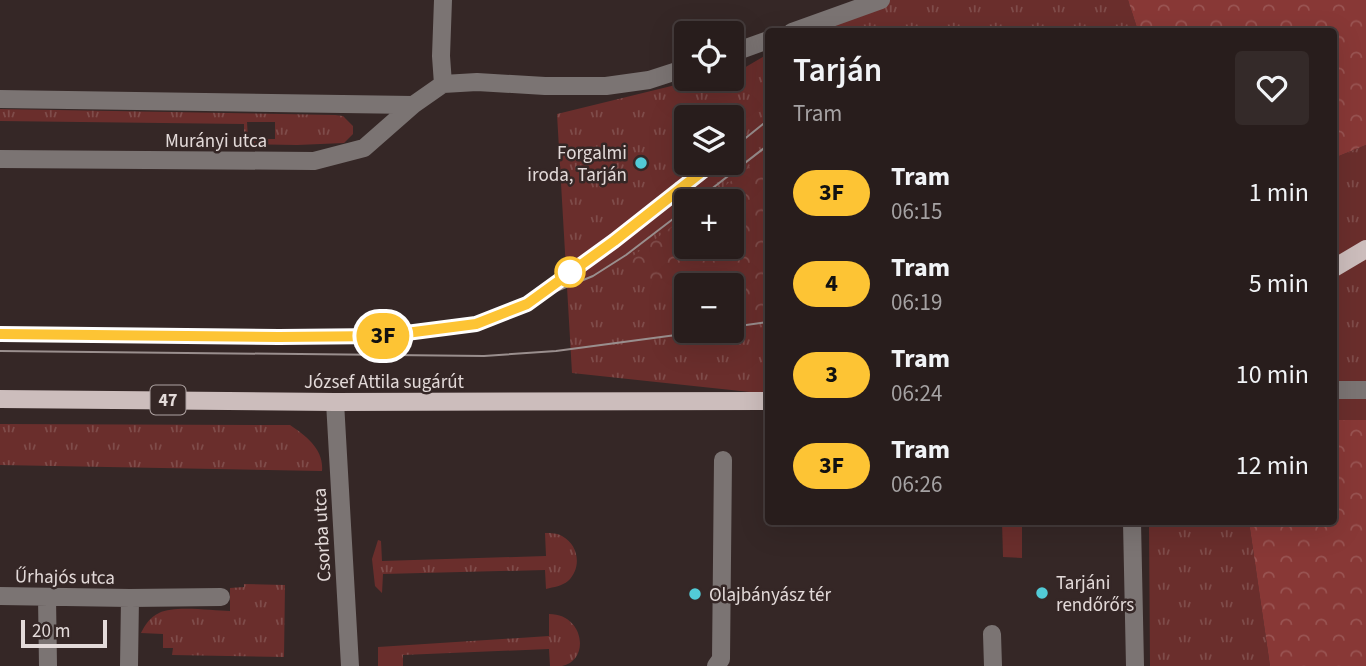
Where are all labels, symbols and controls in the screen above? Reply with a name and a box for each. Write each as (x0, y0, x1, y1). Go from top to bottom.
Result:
map controls (674, 21, 744, 343)
button: locate (674, 21, 744, 91)
text: Tarján (793, 47, 882, 94)
button: heart (1235, 51, 1309, 125)
text: Tram (793, 97, 842, 130)
button: layers (674, 105, 744, 175)
street label: Murányi utca (165, 128, 267, 155)
place label: Forgalmi iroda, Tarján (527, 140, 627, 189)
marker: Forgalmi iroda, Tarján (633, 155, 649, 171)
text: Tram (891, 158, 950, 195)
text: 1 min (1249, 174, 1309, 211)
text: 3F (819, 175, 844, 210)
button: + (674, 189, 744, 259)
text: 06:15 (891, 195, 942, 228)
text: Tram (891, 249, 950, 286)
unlabelled marker (555, 257, 585, 287)
text: 5 min (1249, 265, 1309, 302)
text: 4 (825, 266, 838, 301)
button: − (674, 273, 744, 343)
text: 06:19 (891, 286, 942, 319)
line badge: 3F (352, 313, 414, 359)
text: 3F (370, 318, 396, 353)
text: Tram (891, 340, 950, 377)
text: 10 min (1236, 356, 1309, 393)
text: 3 (825, 357, 838, 392)
street label: József Attila sugárút (304, 369, 465, 396)
text: 06:24 (891, 377, 942, 410)
road number: 47 (150, 386, 186, 414)
text: Tram (891, 431, 950, 468)
text: 12 min (1236, 447, 1309, 484)
text: 3F (819, 448, 844, 483)
text: 06:26 (891, 468, 942, 501)
street label: Csorba utca (307, 487, 338, 583)
street label: Űrhajós utca (15, 563, 115, 592)
place label: Tarjáni rendőrőrs (1056, 570, 1134, 619)
place label: Olajbányász tér (709, 582, 831, 609)
marker: Tarjáni rendőrőrs (1034, 585, 1050, 601)
marker: Olajbányász tér (687, 586, 703, 602)
scale bar (21, 617, 107, 649)
text: 20 m (32, 618, 70, 645)

